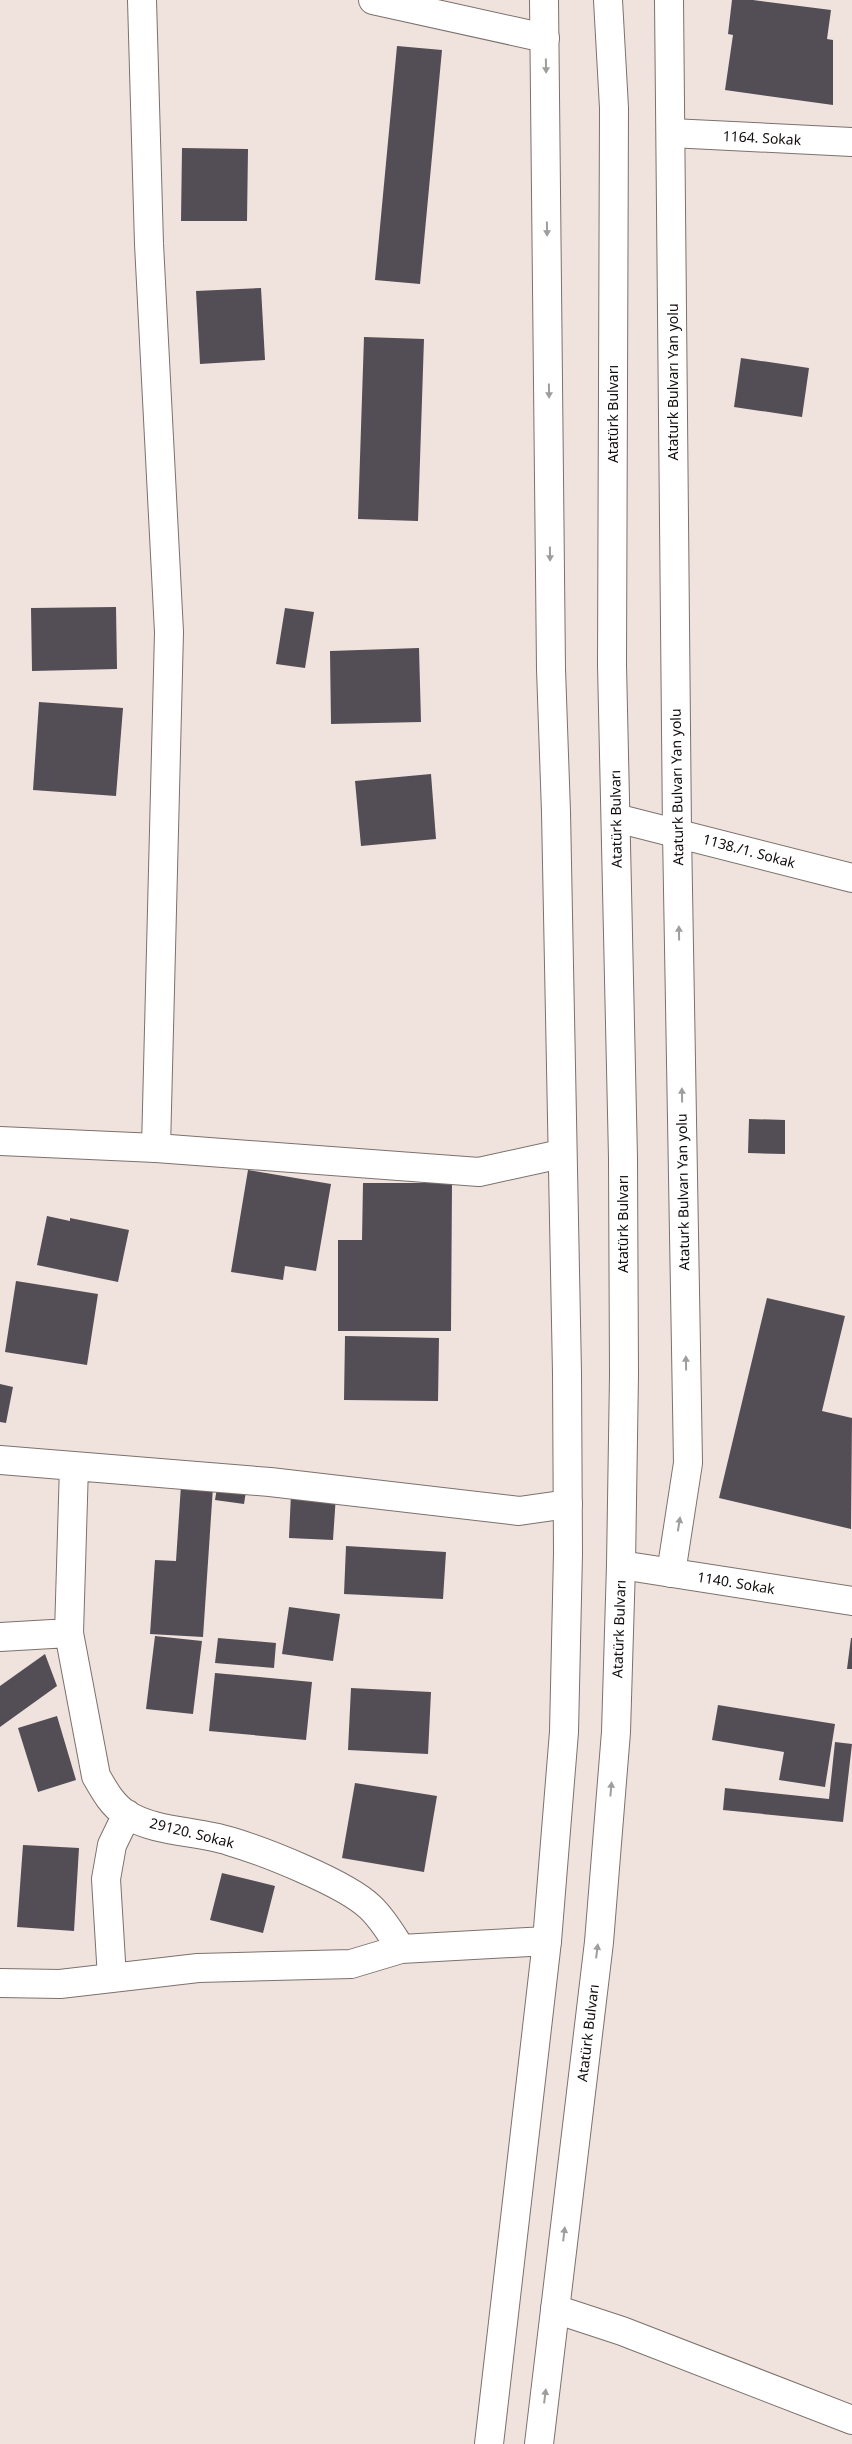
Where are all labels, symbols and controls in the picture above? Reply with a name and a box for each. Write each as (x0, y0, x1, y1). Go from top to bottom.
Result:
one-way arrow (542, 58, 550, 74)
street label: 1164. Sokak (722, 126, 802, 149)
one-way arrow (543, 221, 551, 237)
street label: Ataturk Bulvarı Yan yolu (663, 303, 682, 461)
street label: Atatürk Bulvarı (603, 365, 622, 463)
one-way arrow (545, 383, 553, 399)
one-way arrow (546, 546, 554, 562)
street label: Ataturk Bulvarı Yan yolu (666, 708, 687, 866)
street label: Atatürk Bulvarı (605, 770, 626, 868)
street label: 1138./1. Sokak (701, 829, 798, 872)
one-way arrow (675, 925, 683, 941)
one-way arrow (678, 1087, 686, 1103)
street label: Ataturk Bulvarı Yan yolu (672, 1113, 693, 1271)
street label: Atatürk Bulvarı (613, 1175, 632, 1273)
one-way arrow (682, 1354, 690, 1370)
one-way arrow (675, 1516, 683, 1532)
street label: 1140. Sokak (696, 1567, 777, 1598)
street label: Atatürk Bulvarı (607, 1580, 630, 1678)
one-way arrow (608, 1781, 616, 1797)
street label: 29120. Sokak (148, 1813, 237, 1852)
one-way arrow (593, 1943, 601, 1959)
street label: Atatürk Bulvarı (572, 1983, 603, 2083)
one-way arrow (560, 2226, 568, 2242)
one-way arrow (541, 2387, 549, 2403)

